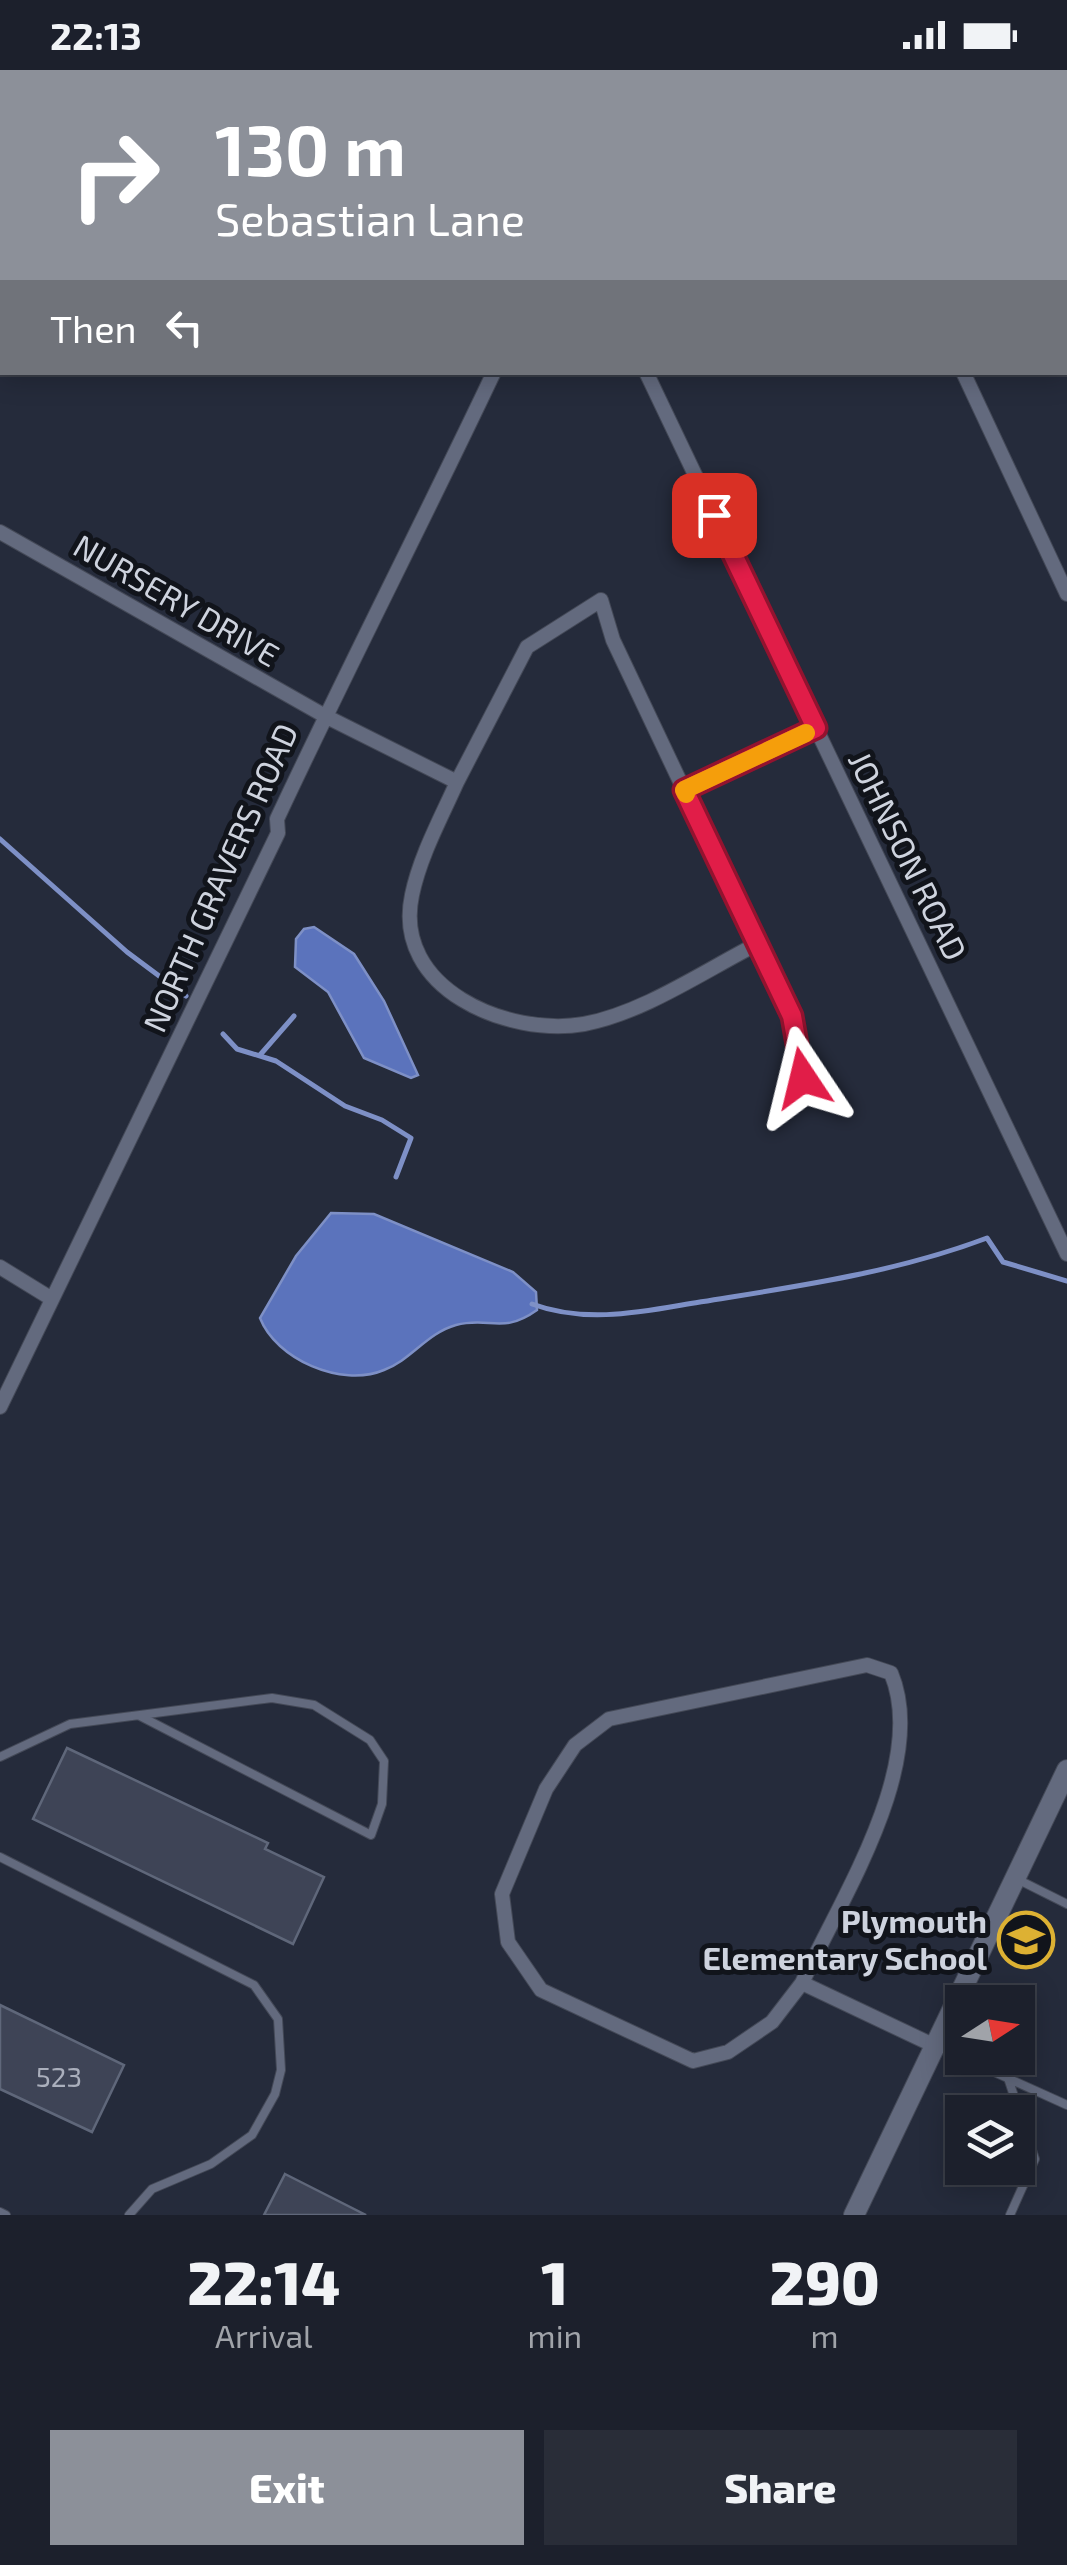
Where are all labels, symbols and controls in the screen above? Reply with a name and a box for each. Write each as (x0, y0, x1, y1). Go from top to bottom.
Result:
text: 22:13 (50, 12, 142, 58)
text: 130 m (215, 106, 406, 190)
icon: right (50, 110, 180, 240)
text: Sebastian Lane (215, 191, 525, 245)
icon: left (157, 300, 212, 355)
text: Then (50, 305, 137, 351)
pin (672, 473, 757, 558)
icon: arrive (687, 488, 742, 543)
street label: NURSERY DRIVE (68, 525, 286, 673)
street label: NORTH GRAVERS ROAD (134, 717, 304, 1037)
street label: JOHNSON ROAD (842, 745, 976, 966)
position arrow (751, 1026, 855, 1130)
place label: Plymouth Elementary School (703, 1901, 987, 1977)
school or university icon: Plymouth Elementary School (996, 1910, 1056, 1970)
north arrow (945, 1985, 1035, 2075)
map controls (945, 1985, 1035, 2185)
house number: 523 (36, 2059, 82, 2093)
button: layers (945, 2095, 1035, 2185)
text: 22:14 (187, 2245, 340, 2317)
text: 1 (541, 2245, 568, 2317)
text: 290 (769, 2245, 880, 2317)
text: Arrival (215, 2316, 312, 2354)
text: min (528, 2316, 582, 2354)
text: m (811, 2316, 839, 2354)
button: Exit (50, 2430, 524, 2545)
button: Share (544, 2430, 1017, 2545)

